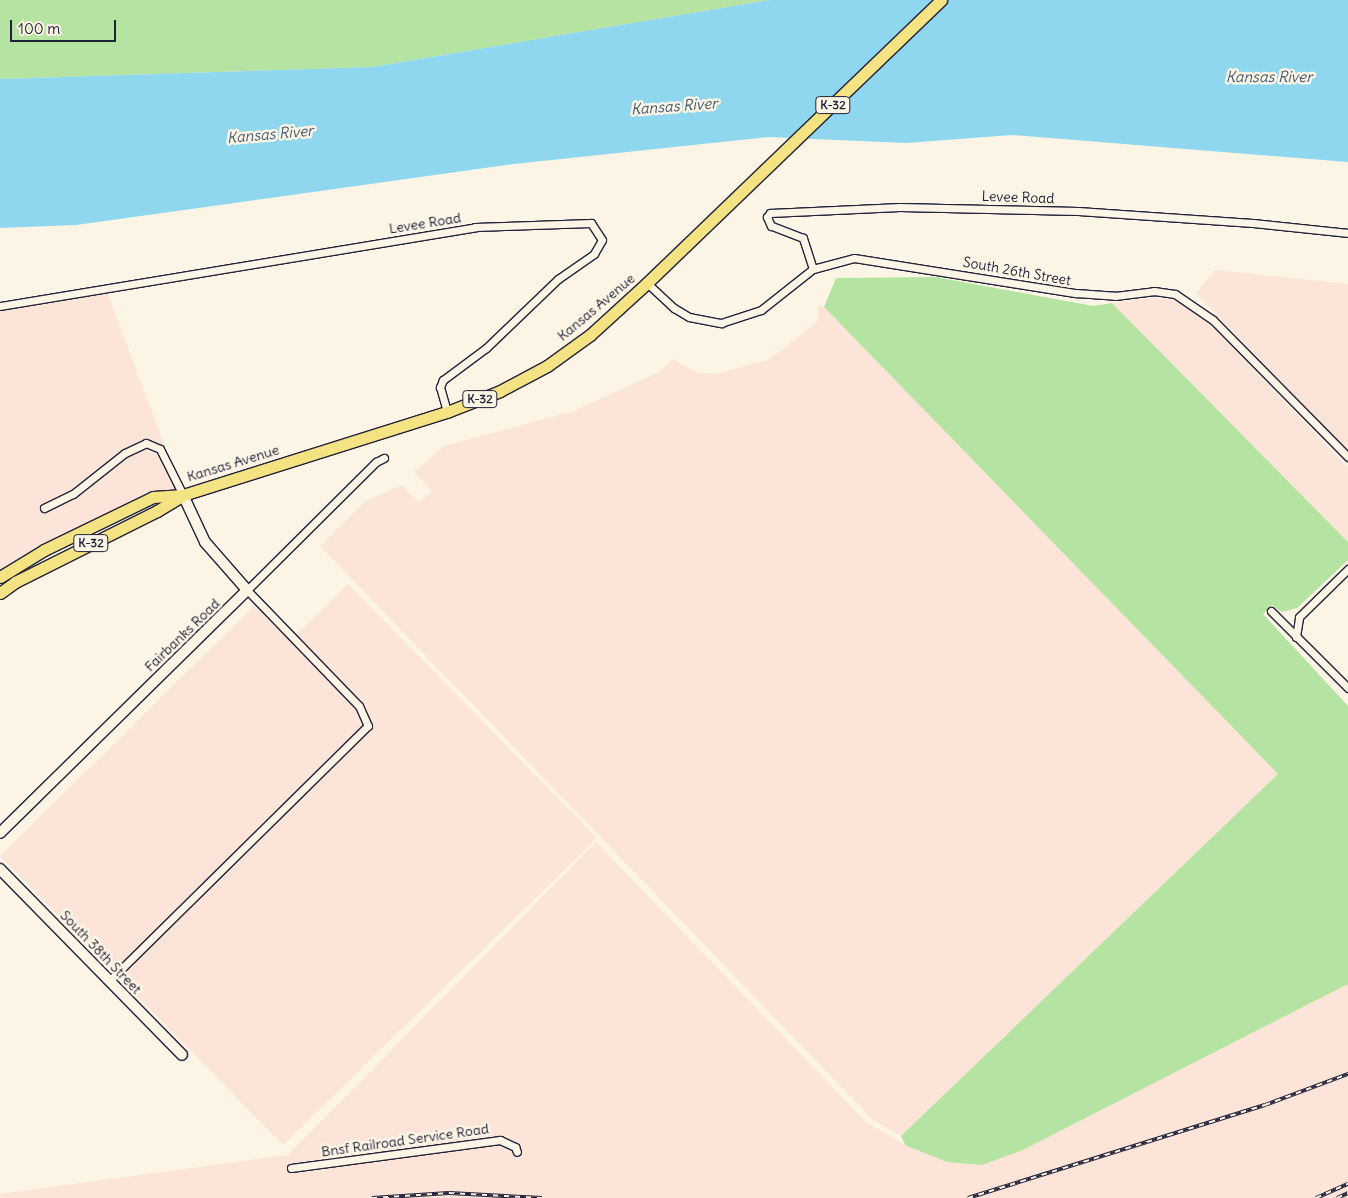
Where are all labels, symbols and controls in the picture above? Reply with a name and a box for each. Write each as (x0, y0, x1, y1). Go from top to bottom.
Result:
scale bar (12, 10, 119, 42)
text: 100 m (18, 19, 60, 38)
water label: Kansas River (1226, 68, 1312, 86)
water label: Kansas River (630, 94, 718, 118)
road number: K-32 (814, 96, 852, 114)
water label: Kansas River (226, 121, 314, 147)
street label: Levee Road (981, 187, 1055, 207)
street label: Levee Road (388, 209, 462, 237)
street label: South 26th Street (962, 253, 1072, 289)
street label: Kansas Avenue (554, 270, 638, 344)
road number: K-32 (461, 389, 499, 408)
street label: Kansas Avenue (185, 441, 281, 485)
road number: K-32 (72, 534, 110, 552)
street label: Fairbanks Road (141, 595, 223, 675)
street label: South 38th Street (57, 907, 145, 997)
street label: Bnsf Railroad Service Road (320, 1120, 490, 1160)

